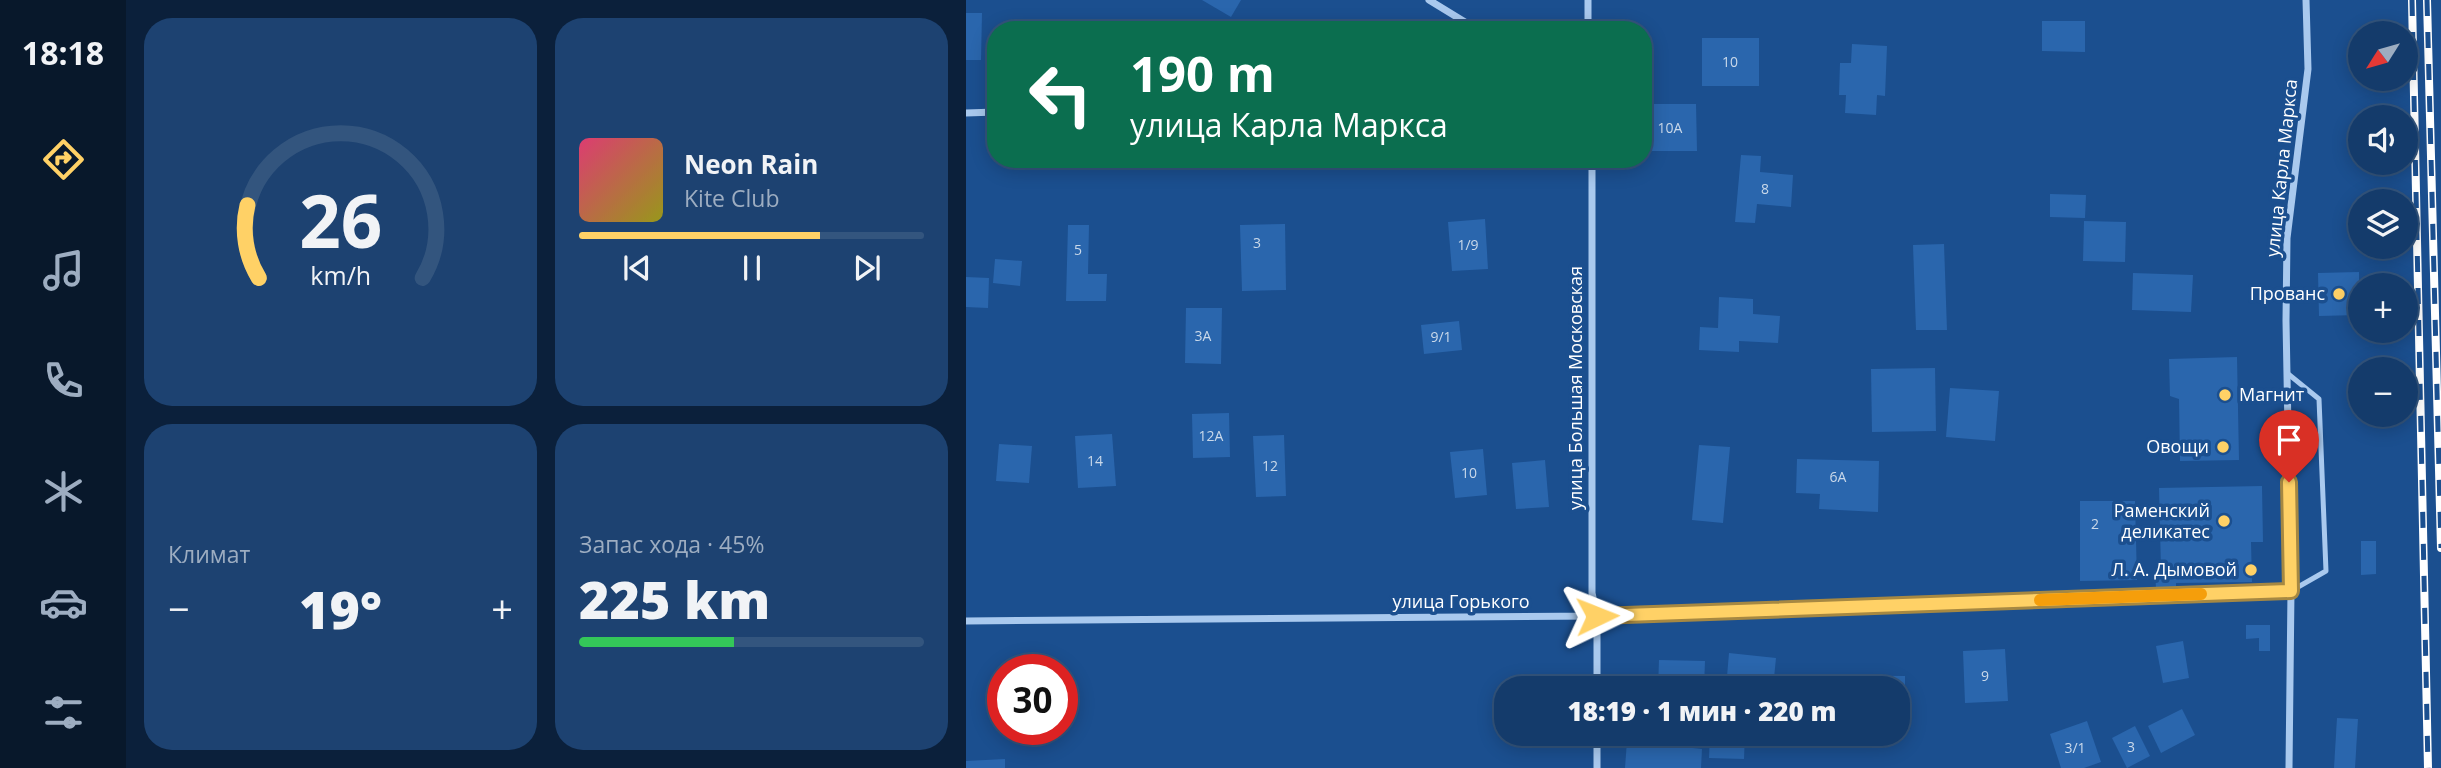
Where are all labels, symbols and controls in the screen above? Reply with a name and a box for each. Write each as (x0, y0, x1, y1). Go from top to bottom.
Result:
north arrow (2348, 21, 2418, 91)
map controls (2348, 21, 2418, 427)
text: 18:18 (22, 31, 104, 74)
text: 190 m (1130, 40, 1275, 106)
icon: left (1015, 49, 1106, 140)
house number: 10 (1722, 52, 1738, 71)
street label: улица Карла Маркса (2260, 78, 2302, 258)
text: улица Карла Маркса (1130, 103, 1448, 146)
button: sound (2348, 105, 2418, 175)
house number: 10А (1658, 118, 1683, 137)
icon: directions (39, 135, 88, 184)
text: Neon Rain (684, 146, 818, 182)
text: 26 (299, 171, 382, 270)
house number: 8 (1761, 179, 1769, 198)
text: Kite Club (684, 182, 779, 214)
button: layers (2348, 189, 2418, 259)
house number: 3 (1253, 233, 1261, 252)
house number: 1/9 (1457, 235, 1479, 254)
house number: 5 (1074, 240, 1082, 259)
icon: music (39, 246, 88, 295)
icon: previous (618, 249, 656, 287)
icon: pause (733, 249, 771, 287)
icon: next (848, 249, 886, 287)
text: km/h (310, 258, 371, 292)
street label: улица Большая Московская (1563, 266, 1587, 510)
button: + (2348, 273, 2418, 343)
place label: Прованс (2250, 281, 2325, 305)
marker: Прованс (2331, 286, 2347, 302)
house number: 3А (1195, 326, 1212, 345)
house number: 9/1 (1430, 327, 1452, 346)
icon: phone (39, 356, 88, 405)
button: − (2348, 357, 2418, 427)
place label: Магнит (2239, 382, 2305, 406)
marker: Магнит (2217, 387, 2233, 403)
pin (2259, 410, 2319, 482)
icon: arrive (2270, 421, 2308, 459)
house number: 12А (1199, 426, 1224, 445)
place label: Овощи (2146, 434, 2209, 458)
marker: Овощи (2215, 439, 2231, 455)
house number: 14 (1087, 451, 1103, 470)
house number: 12 (1262, 456, 1278, 475)
house number: 10 (1461, 463, 1477, 482)
icon: climate (39, 467, 88, 516)
house number: 6А (1830, 467, 1847, 486)
place label: Раменский деликатес (2114, 498, 2210, 543)
marker: Раменский деликатес (2216, 513, 2232, 529)
house number: 2 (2091, 514, 2099, 533)
text: Запас хода · 45% (579, 528, 764, 560)
text: Климат (168, 538, 250, 570)
place label: Л. А. Дымовой (2111, 557, 2237, 581)
marker: Л. А. Дымовой (2243, 562, 2259, 578)
text: 225 km (579, 563, 770, 634)
text: 19° (299, 573, 382, 644)
icon: car (39, 578, 88, 627)
position arrow (1560, 579, 1634, 653)
text: − (168, 582, 190, 634)
text: + (491, 582, 513, 634)
street label: улица Горького (1392, 589, 1530, 613)
speed limit sign: 30 (987, 654, 1078, 745)
house number: 9 (1981, 666, 1989, 685)
icon: filters (39, 688, 88, 737)
text: 18:19 · 1 мин · 220 m (1567, 693, 1837, 729)
house number: 3 (2127, 737, 2135, 756)
house number: 3/1 (2064, 738, 2086, 757)

